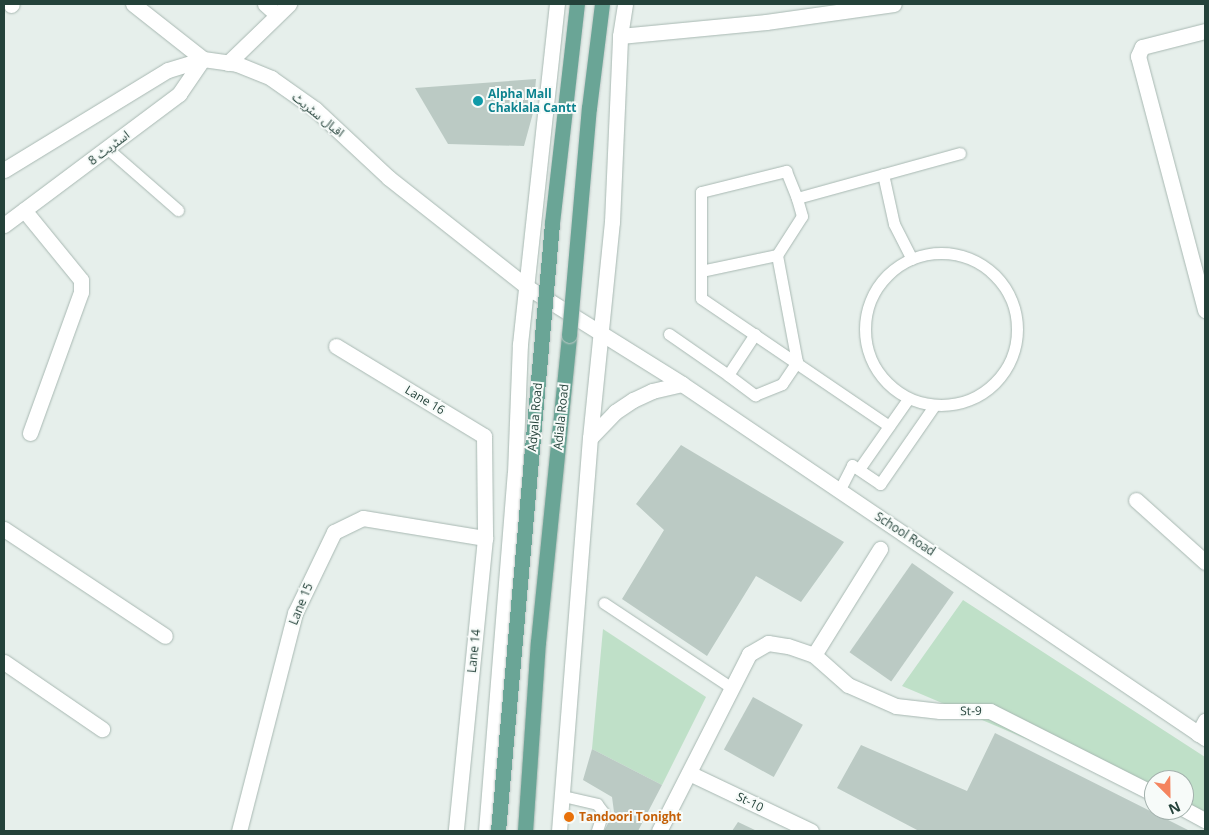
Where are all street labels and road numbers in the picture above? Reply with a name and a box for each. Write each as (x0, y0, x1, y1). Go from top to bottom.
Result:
street label: اقبال سٹریٹ (289, 90, 347, 140)
street label: اسٹریٹ 8 (86, 128, 132, 168)
street label: Adyala Road (525, 382, 545, 452)
street label: Lane 16 (402, 383, 448, 417)
street label: Adiala Road (550, 383, 572, 451)
street label: School Road (872, 509, 938, 559)
street label: Lane 15 (286, 581, 316, 627)
street label: Lane 14 (465, 628, 483, 674)
street label: St-9 (960, 704, 982, 718)
street label: St-10 (734, 789, 766, 815)

